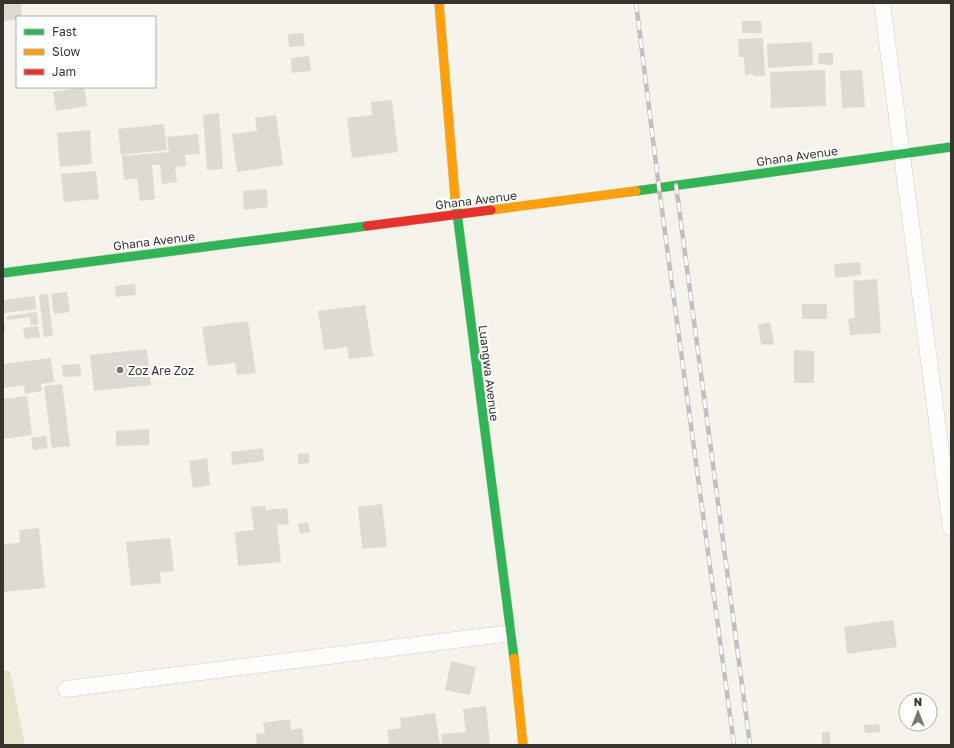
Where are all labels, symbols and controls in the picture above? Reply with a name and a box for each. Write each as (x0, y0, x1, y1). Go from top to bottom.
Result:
legend (16, 16, 156, 88)
text: Fast (52, 24, 77, 39)
text: Slow (52, 44, 80, 59)
text: Jam (52, 64, 76, 79)
street label: Ghana Avenue (755, 143, 839, 169)
street label: Ghana Avenue (434, 188, 518, 212)
street label: Ghana Avenue (112, 229, 196, 253)
street label: Luangwa Avenue (476, 324, 502, 422)
place label: Zoz Are Zoz (128, 363, 194, 378)
marker: Zoz Are Zoz (115, 365, 125, 375)
north arrow (898, 692, 938, 732)
text: N (914, 695, 922, 708)

